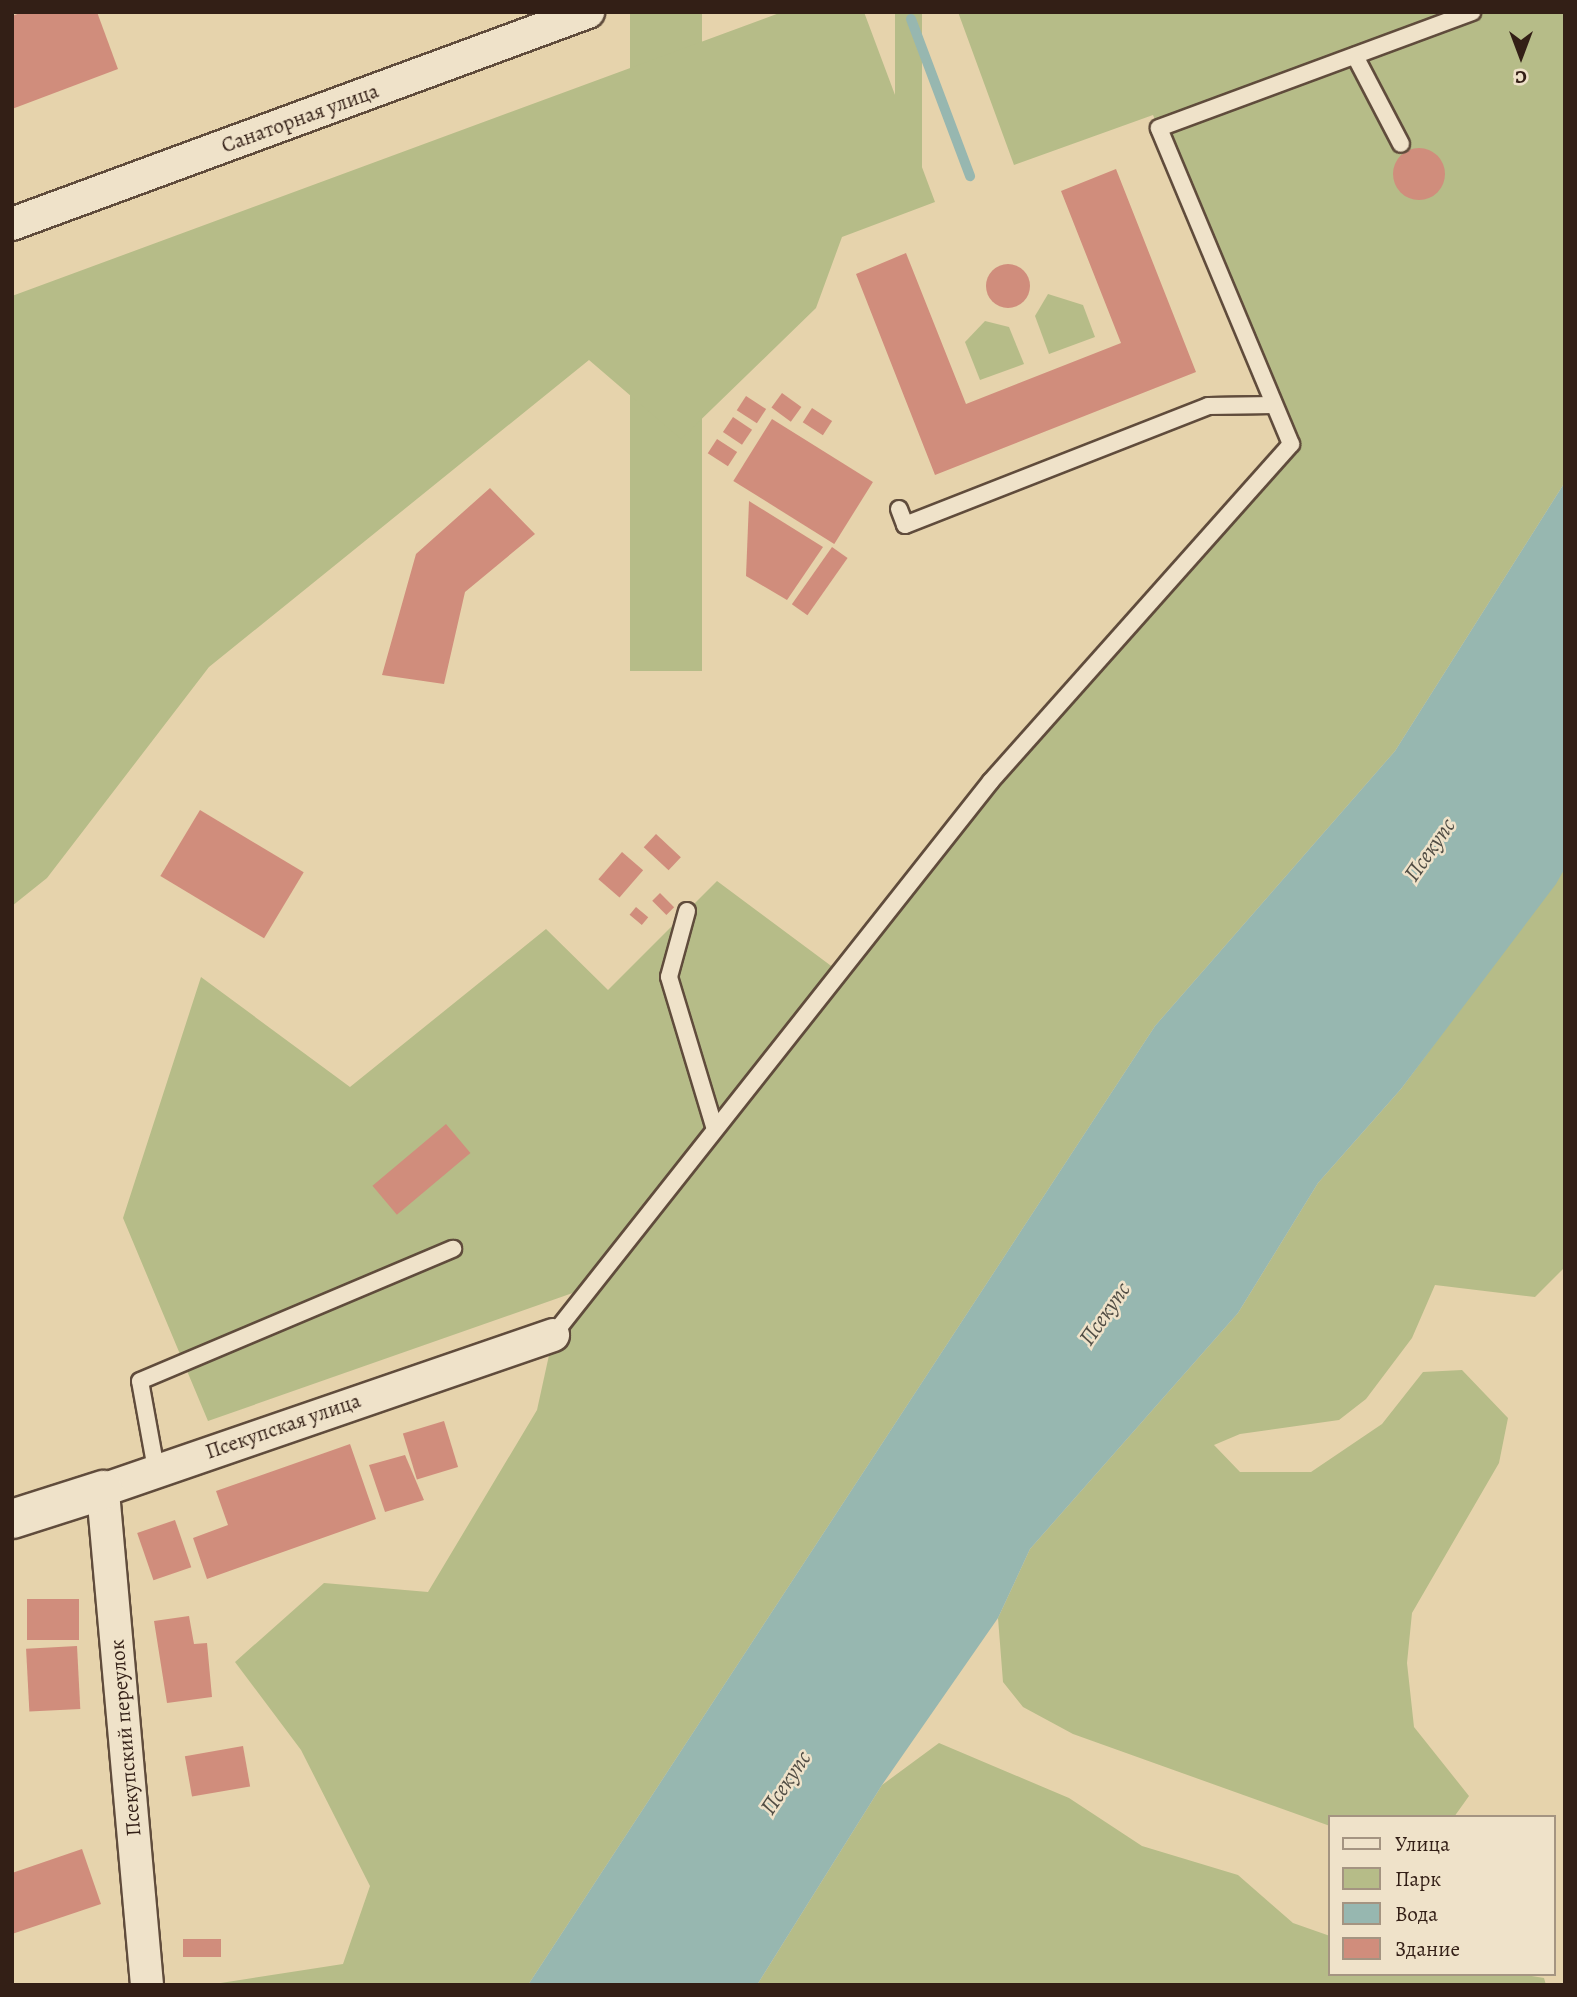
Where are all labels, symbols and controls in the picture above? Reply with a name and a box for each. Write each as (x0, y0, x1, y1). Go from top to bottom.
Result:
north arrow (1486, 21, 1556, 91)
text: С (1515, 64, 1527, 90)
street label: Санаторная улица (218, 78, 382, 158)
water label: Псекупс (1398, 813, 1462, 887)
water label: Псекупс (1073, 1277, 1137, 1351)
street label: Псекупская улица (202, 1388, 364, 1464)
street label: Псекупский переулок (104, 1639, 146, 1837)
water label: Псекупс (755, 1746, 817, 1820)
legend (1328, 1815, 1556, 1976)
text: Улица (1395, 1830, 1450, 1858)
text: Парк (1395, 1865, 1441, 1893)
text: Вода (1395, 1900, 1438, 1928)
text: Здание (1395, 1935, 1460, 1963)

